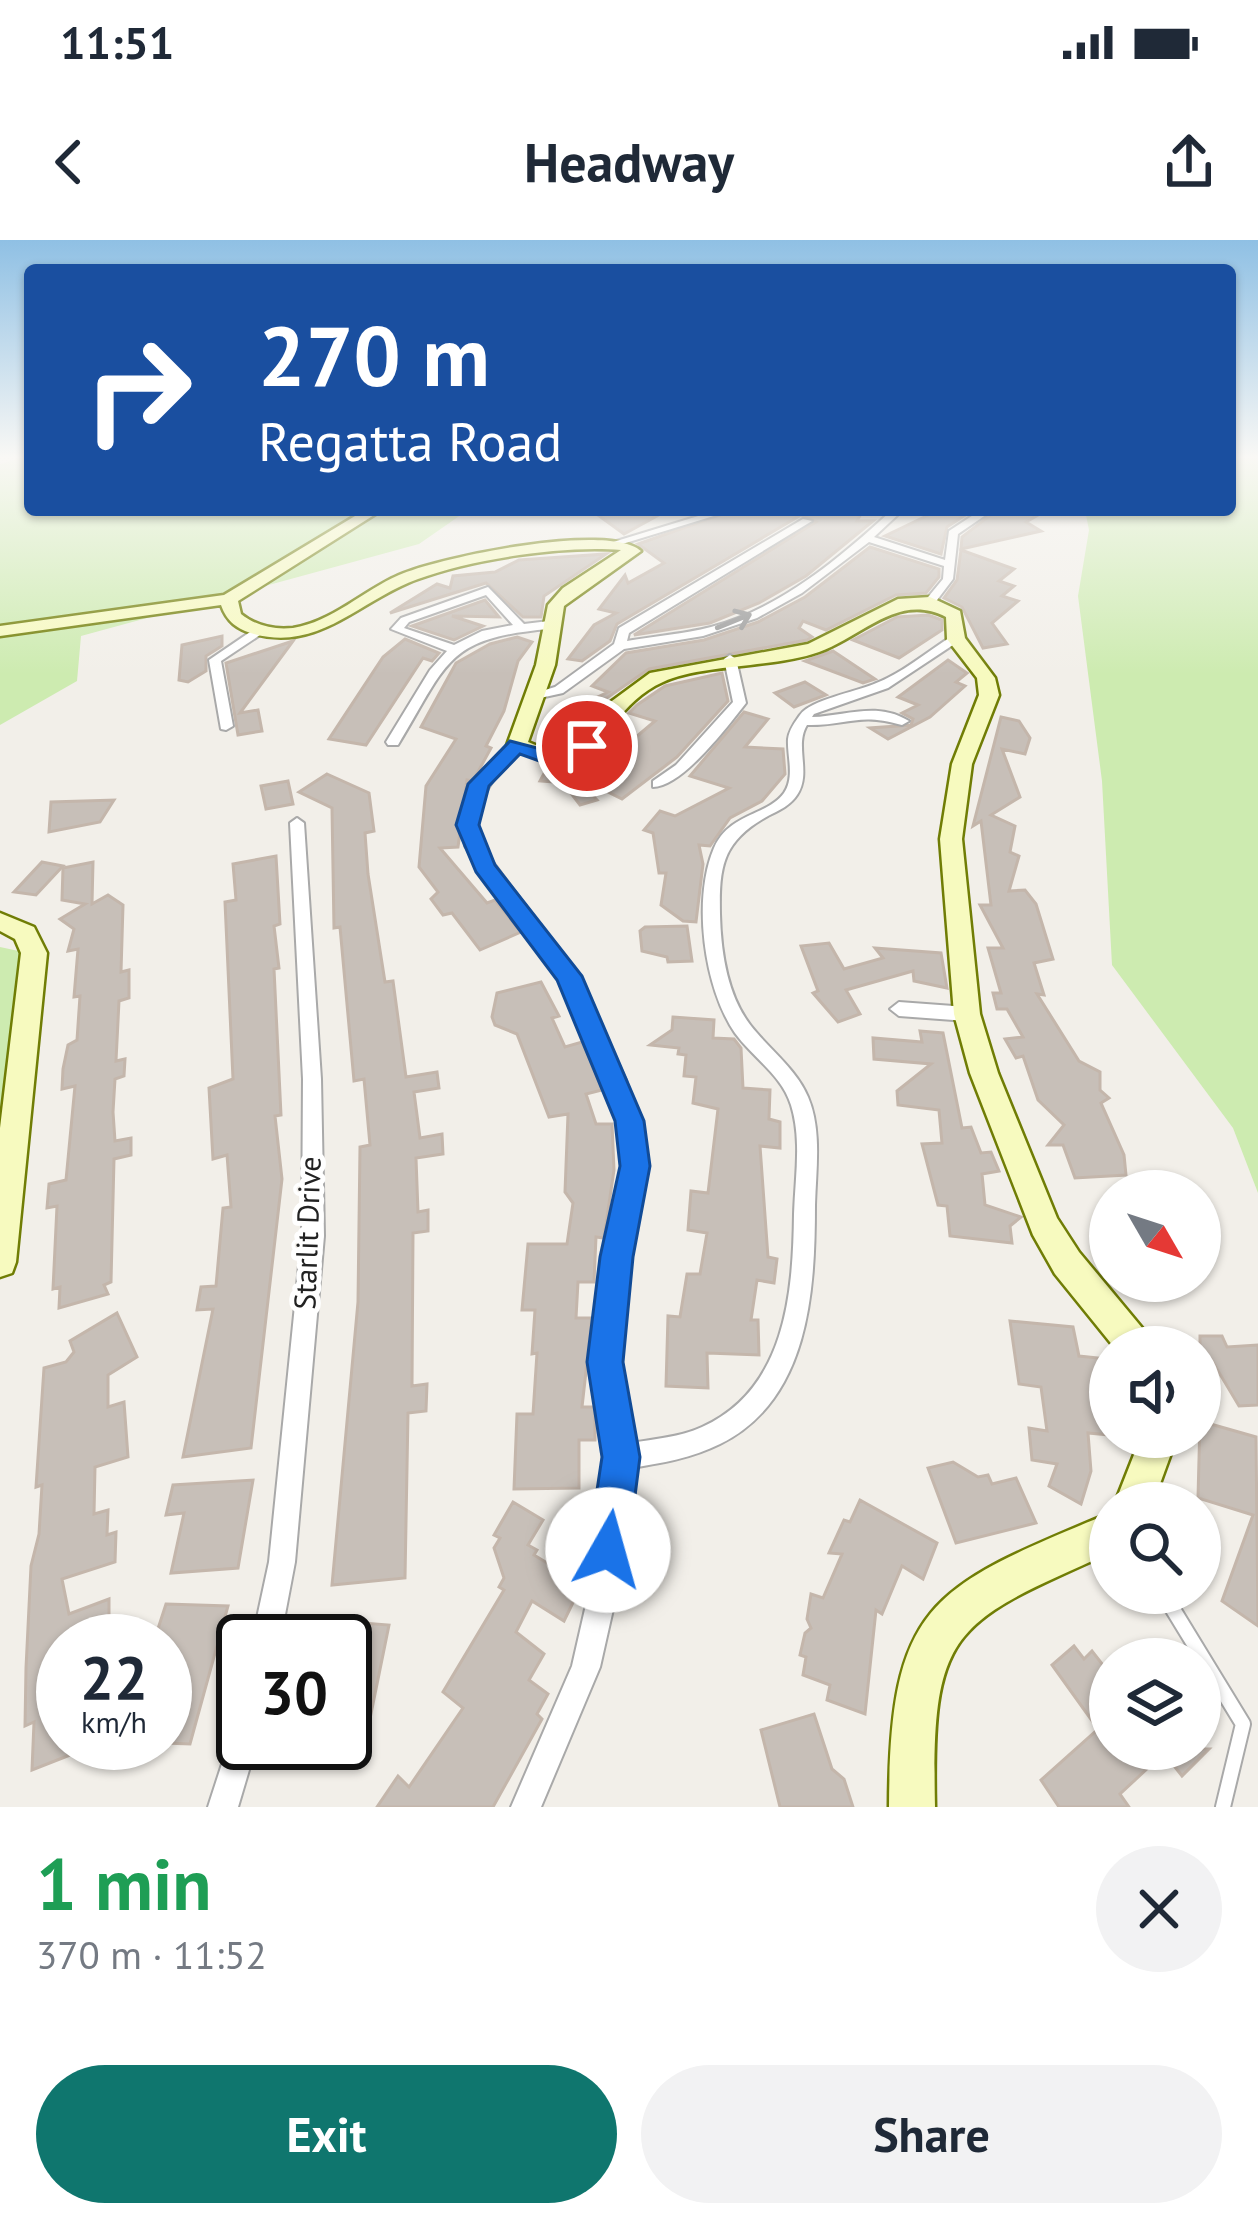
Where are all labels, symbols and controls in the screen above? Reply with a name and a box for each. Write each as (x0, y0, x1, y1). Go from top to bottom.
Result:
text: 11:51 (60, 13, 174, 71)
text: Headway (524, 127, 734, 197)
icon: back (36, 129, 102, 195)
icon: share (1156, 129, 1222, 195)
text: 270 m (258, 300, 490, 409)
icon: right (60, 312, 216, 468)
text: Regatta Road (258, 406, 562, 476)
one-way arrow (714, 609, 751, 630)
pin (536, 695, 638, 797)
icon: arrive (554, 713, 620, 779)
street label: Starlit Drive (284, 1156, 329, 1310)
north arrow (1089, 1170, 1221, 1302)
map controls (1089, 1170, 1221, 1770)
button: sound (1089, 1326, 1221, 1458)
button: search (1089, 1482, 1221, 1614)
position arrow (545, 1487, 671, 1613)
speed limit sign: 30 (216, 1614, 372, 1770)
text: 22 (80, 1638, 148, 1716)
button: layers (1089, 1638, 1221, 1770)
text: km/h (81, 1702, 147, 1741)
text: 1 min (36, 1837, 212, 1930)
button: close (1096, 1846, 1222, 1972)
text: 370 m · 11:52 (36, 1929, 267, 1980)
button: Exit (36, 2065, 617, 2203)
button: Share (641, 2065, 1222, 2203)

